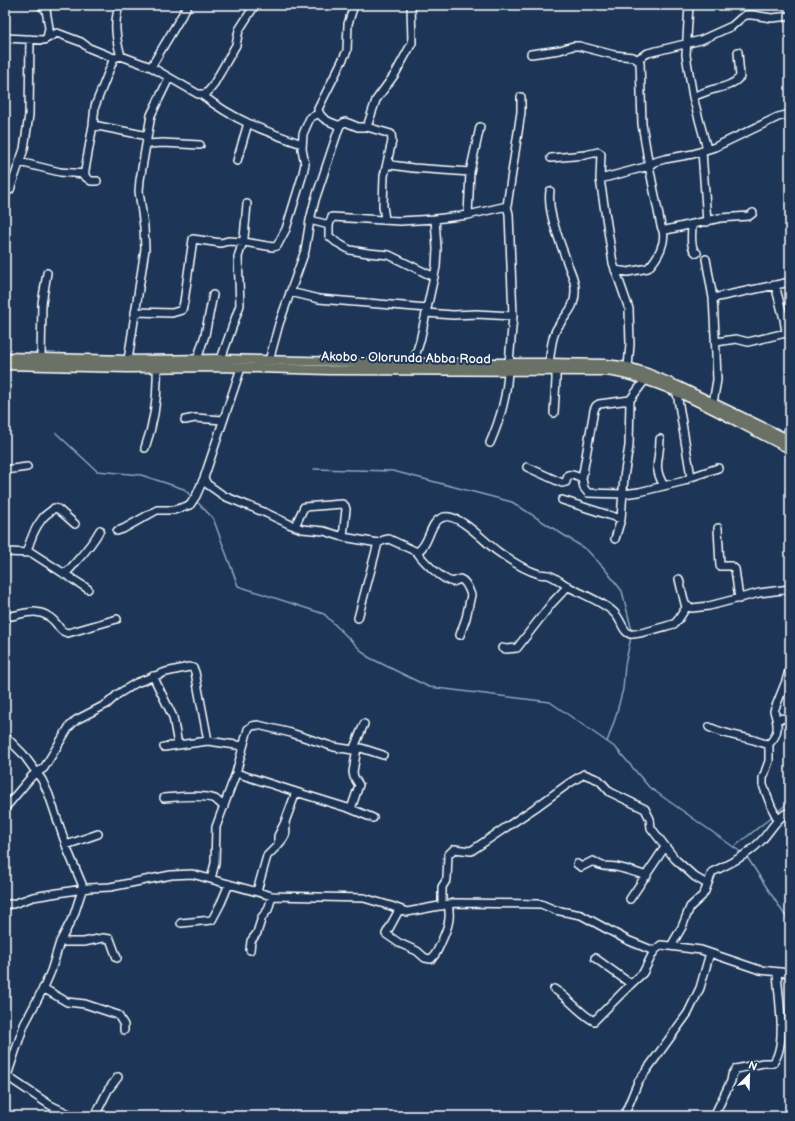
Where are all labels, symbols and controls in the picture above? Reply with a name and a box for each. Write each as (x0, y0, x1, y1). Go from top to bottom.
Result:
street label: Akobo - Olorunda Abba Road (321, 349, 491, 367)
north arrow (729, 1055, 769, 1095)
text: N (746, 1059, 759, 1074)

